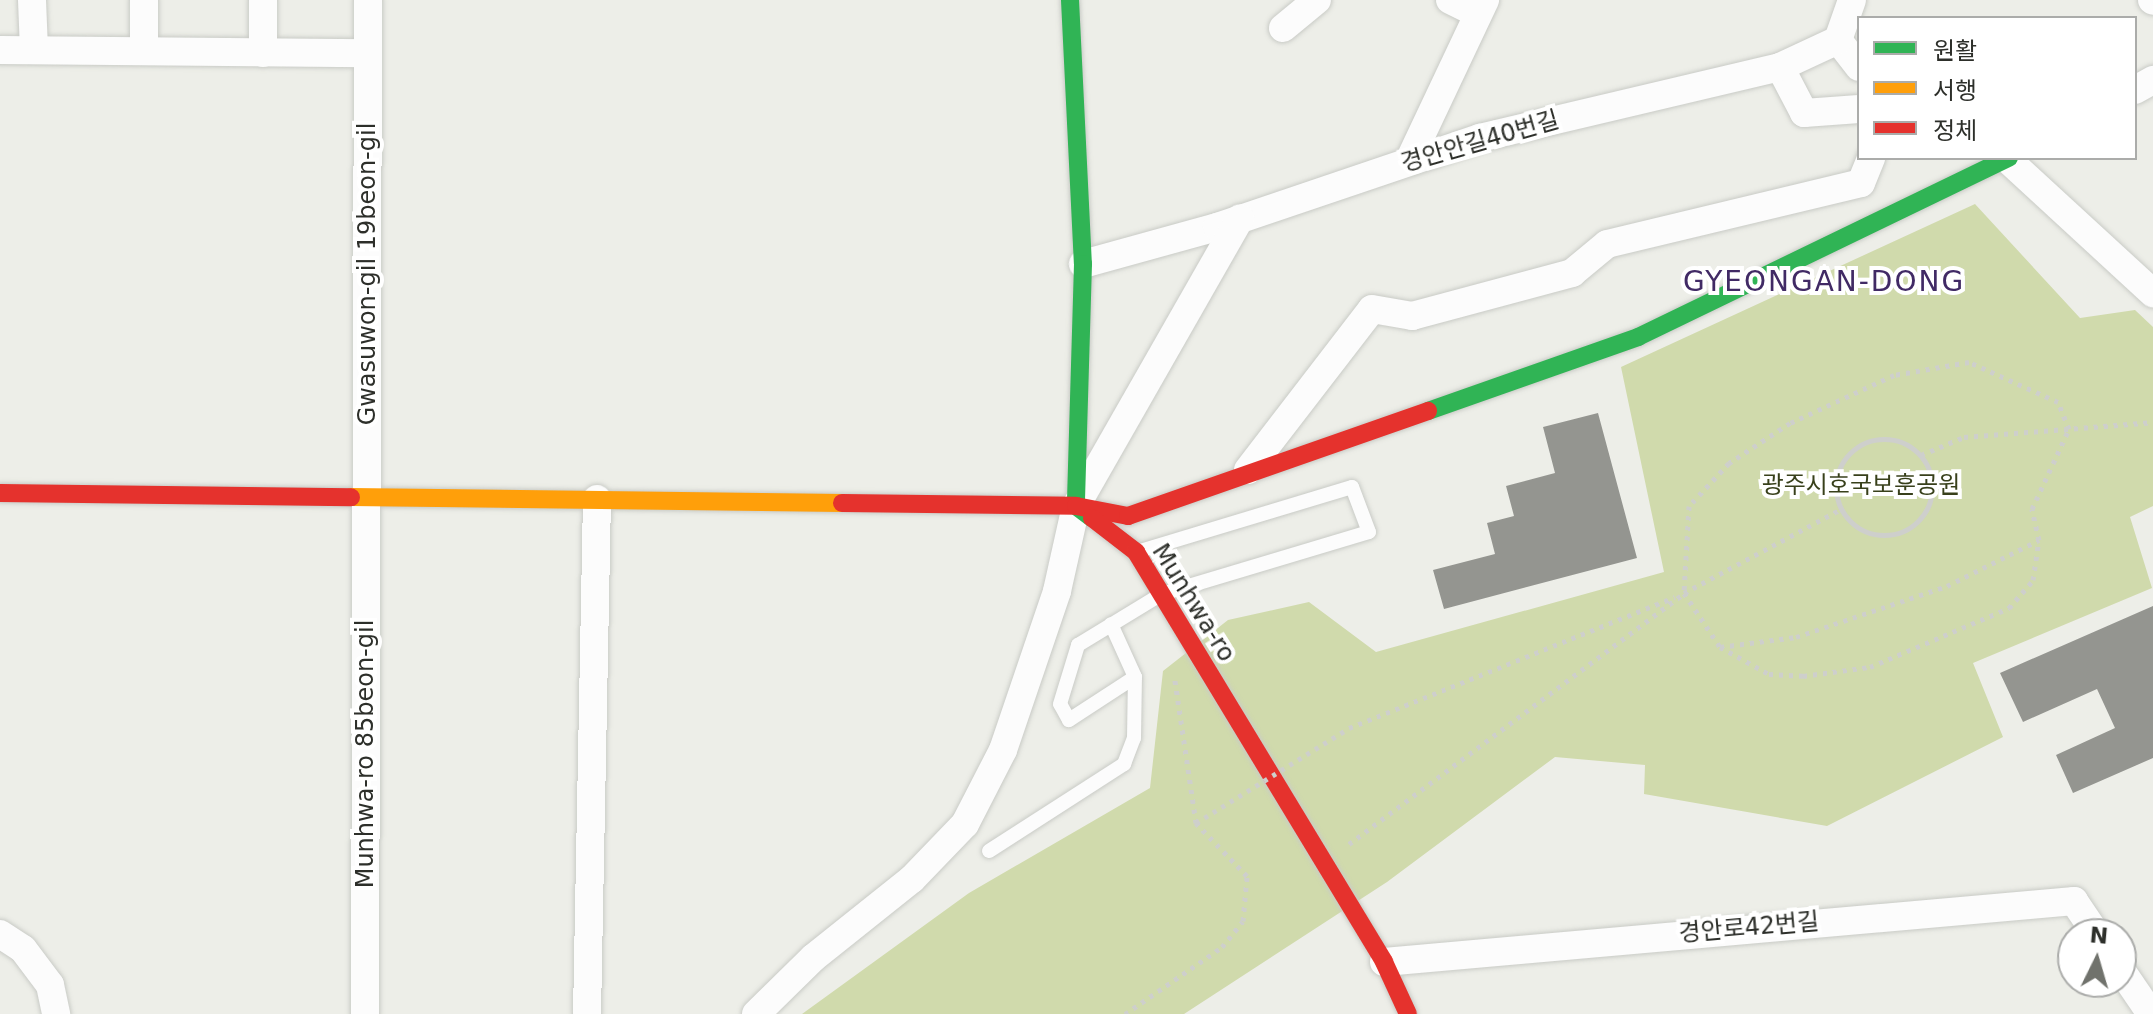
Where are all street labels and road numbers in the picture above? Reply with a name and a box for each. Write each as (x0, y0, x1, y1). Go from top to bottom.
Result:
street label: 경안안길40번길 (1398, 106, 1562, 178)
street label: Gwasuwon-gil 19beon-gil (354, 123, 382, 425)
street label: Munhwa-ro (1145, 539, 1241, 667)
street label: Munhwa-ro 85beon-gil (352, 620, 380, 888)
street label: 경안로42번길 (1678, 908, 1820, 948)

